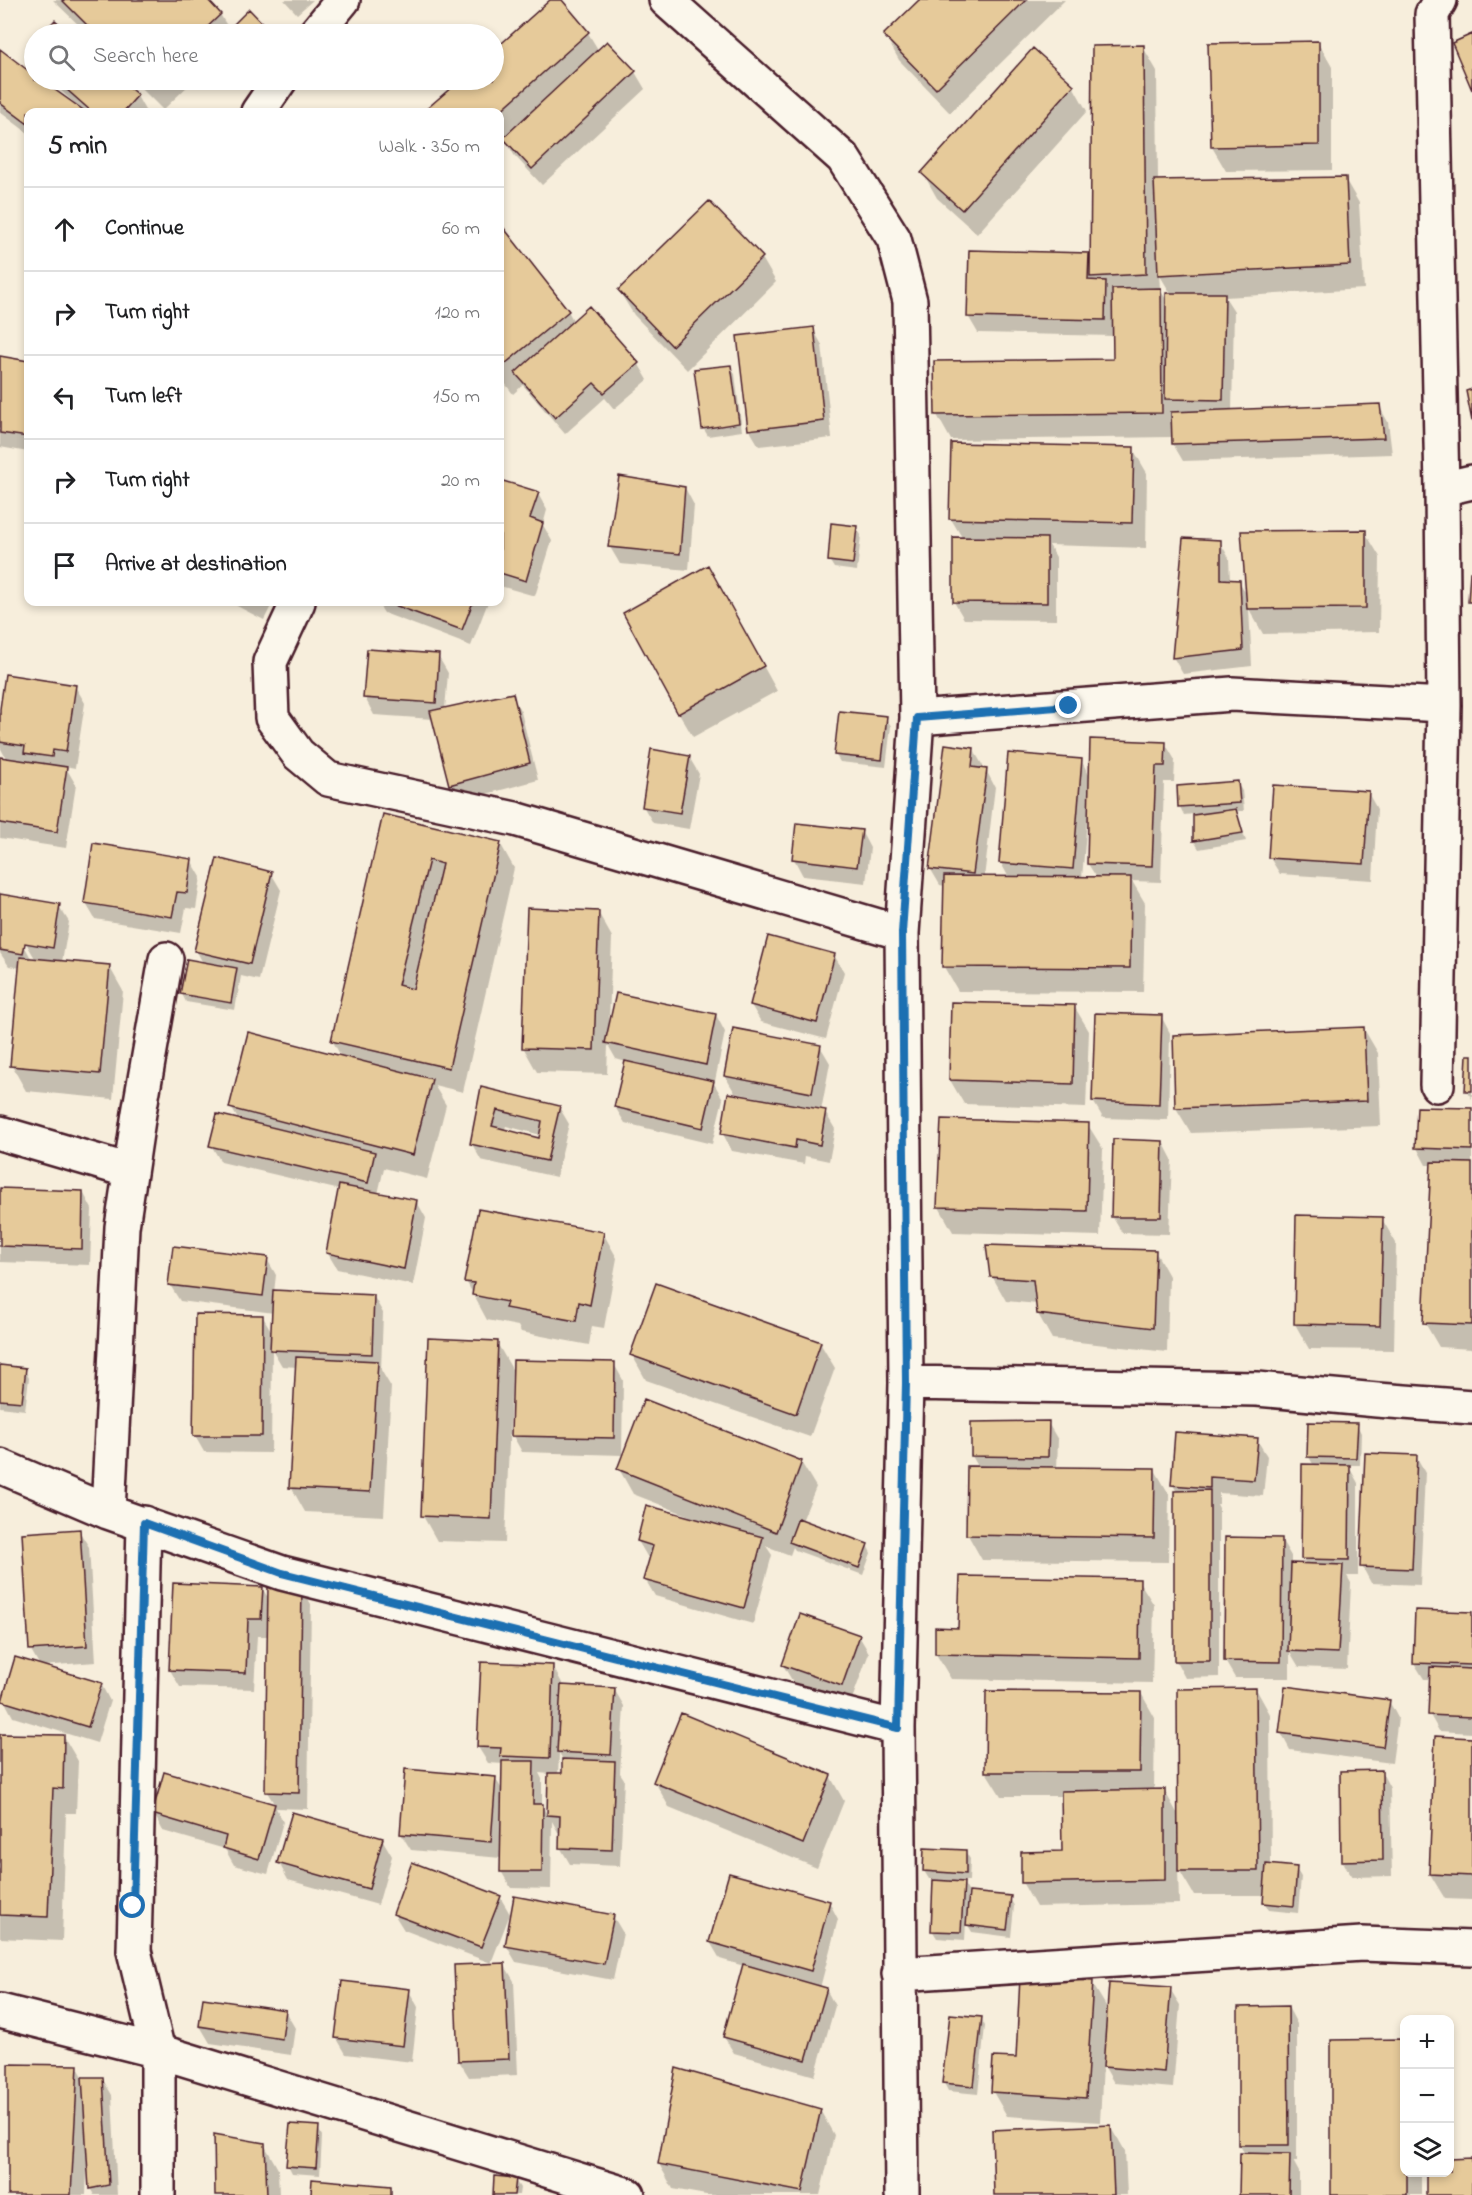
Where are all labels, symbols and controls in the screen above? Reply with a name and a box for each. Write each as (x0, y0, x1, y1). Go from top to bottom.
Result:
search box (24, 24, 504, 90)
icon: search (45, 41, 78, 74)
text: Search here (93, 41, 198, 73)
text: 5 min (48, 128, 107, 166)
text: Walk · 350 m (378, 133, 480, 162)
icon: ahead (48, 213, 81, 246)
text: Continue (105, 213, 184, 245)
text: 60 m (442, 215, 480, 244)
icon: right (48, 297, 81, 330)
text: Turn right (105, 297, 190, 329)
text: 120 m (435, 299, 480, 328)
icon: left (48, 381, 81, 414)
text: Turn left (105, 381, 182, 413)
text: 150 m (433, 383, 480, 412)
icon: right (48, 465, 81, 498)
text: Turn right (105, 465, 190, 497)
text: 20 m (441, 467, 480, 496)
icon: arrive (48, 549, 81, 582)
text: Arrive at destination (105, 549, 287, 581)
route end (1055, 692, 1081, 718)
route start (119, 1892, 145, 1918)
map controls (1400, 2015, 1454, 2177)
button: + (1400, 2015, 1454, 2069)
button: − (1400, 2069, 1454, 2123)
button: layers (1400, 2123, 1454, 2177)

